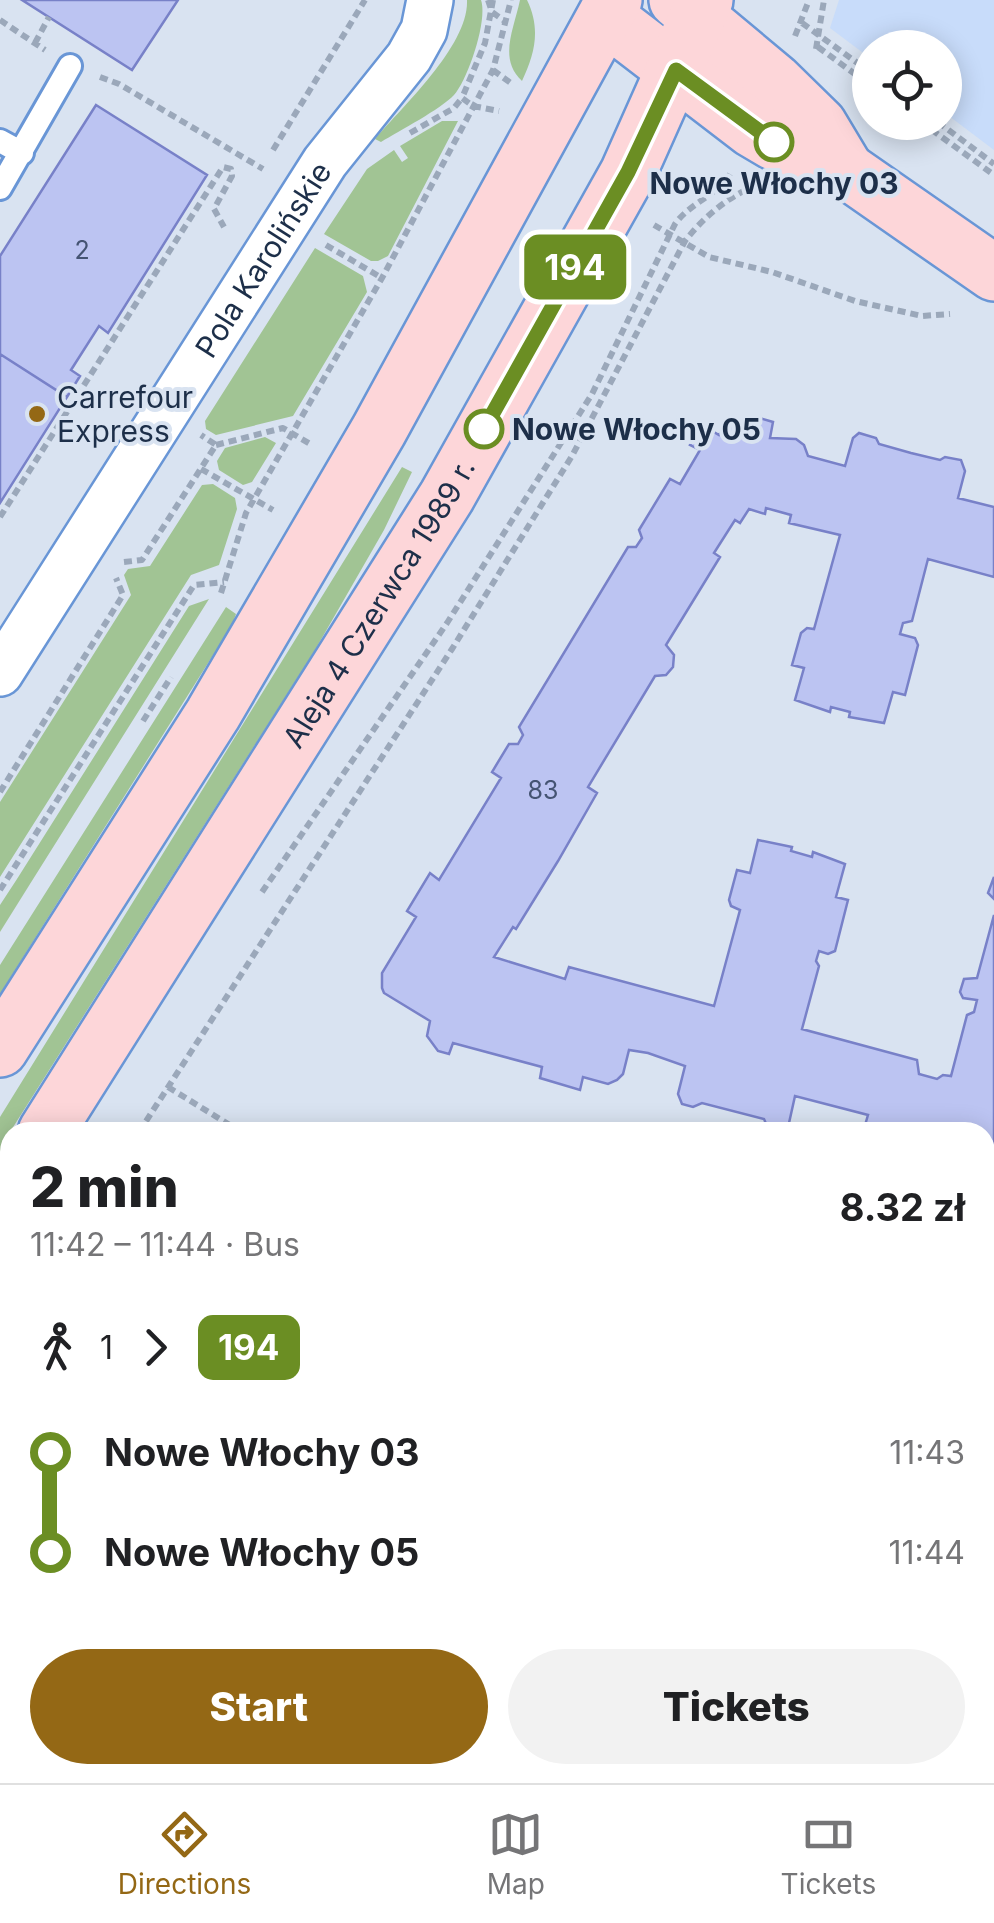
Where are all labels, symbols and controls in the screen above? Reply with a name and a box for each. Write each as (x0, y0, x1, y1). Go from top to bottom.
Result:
map controls (852, 30, 962, 140)
button: locate (852, 30, 962, 140)
marker: Nowe Włochy 03 (755, 123, 793, 161)
street label: Pola Karolińskie (187, 155, 338, 364)
place label: Nowe Włochy 03 (649, 165, 899, 201)
line badge: 194 (518, 234, 632, 300)
house number: 2 (74, 235, 90, 265)
text: 194 (544, 246, 606, 288)
place label: Carrefour Express (57, 379, 193, 449)
marker: Carrefour Express (26, 403, 48, 425)
marker: Nowe Włochy 05 (465, 410, 503, 448)
place label: Nowe Włochy 05 (512, 411, 761, 447)
street label: Aleja 4 Czerwca 1989 r. (275, 452, 482, 754)
house number: 83 (528, 775, 558, 805)
text: 2 min (30, 1154, 179, 1220)
text: 8.32 zł (840, 1184, 965, 1230)
text: 11:42 – 11:44 · Bus (30, 1225, 300, 1264)
icon: walk (30, 1320, 85, 1375)
icon: forward (128, 1320, 183, 1375)
text: 194 (218, 1326, 280, 1368)
text: 1 (100, 1328, 113, 1367)
text: Nowe Włochy 03 (104, 1429, 420, 1475)
text: 11:43 (889, 1433, 965, 1472)
text: Nowe Włochy 05 (104, 1529, 419, 1575)
text: 11:44 (888, 1533, 965, 1572)
button: Start (30, 1649, 488, 1764)
button: Tickets (508, 1649, 965, 1764)
tab: Directions (118, 1807, 251, 1901)
tab: Map (487, 1807, 545, 1901)
tab: Tickets (781, 1807, 876, 1901)

